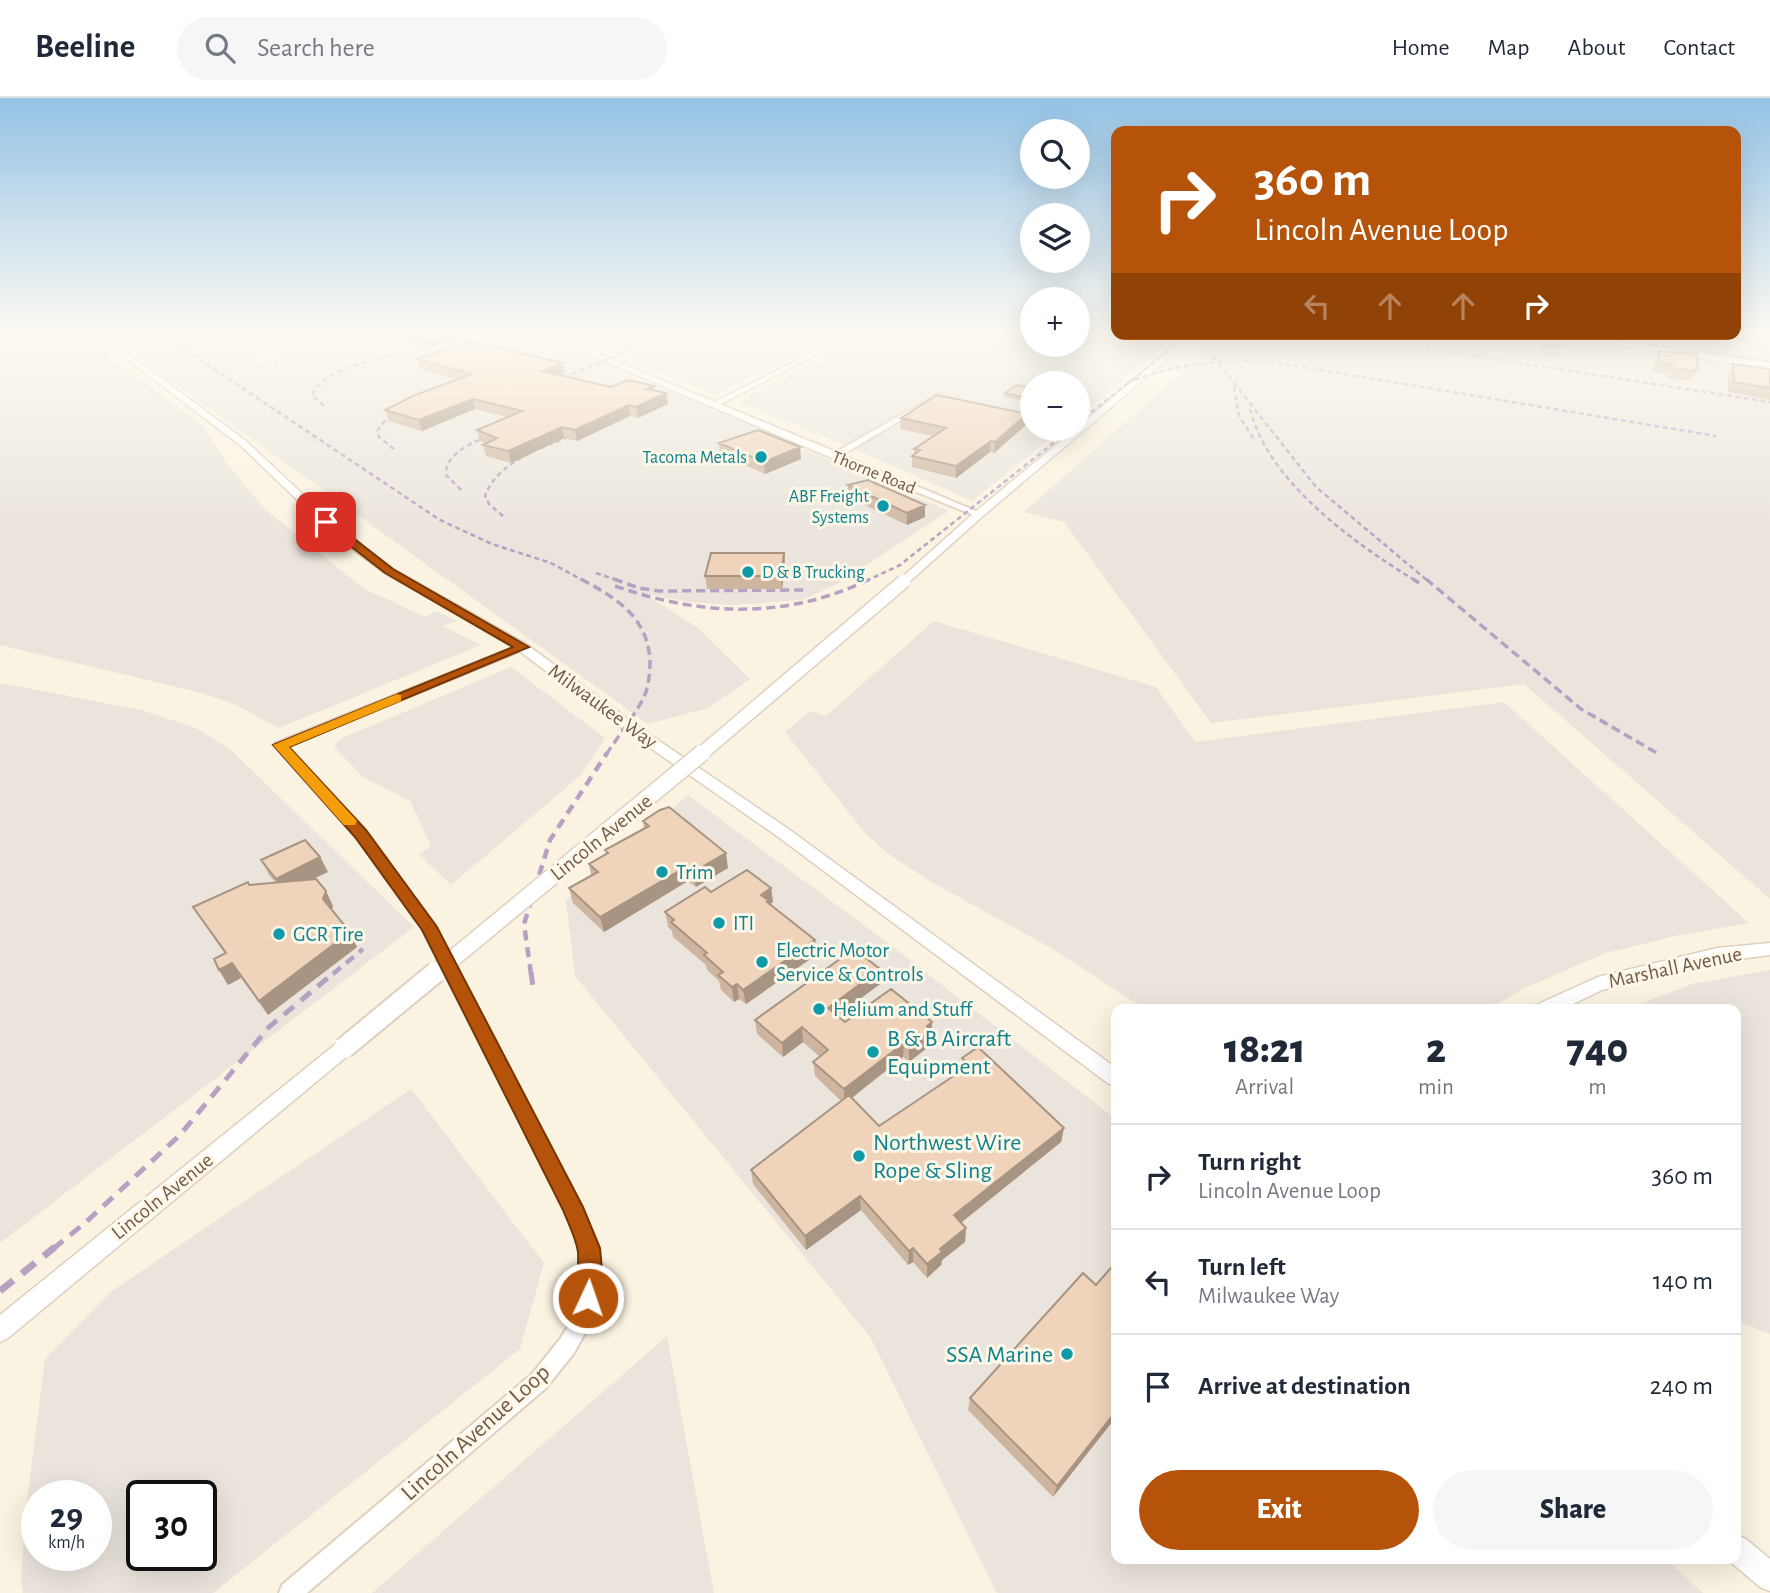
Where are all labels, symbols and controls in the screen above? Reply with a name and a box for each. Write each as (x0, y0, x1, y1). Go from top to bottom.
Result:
search box (177, 17, 667, 80)
icon: search (201, 29, 239, 67)
text: Beeline (35, 31, 135, 64)
text: Search here (257, 35, 375, 61)
text: Home (1392, 36, 1450, 60)
text: Map (1488, 36, 1530, 60)
text: About (1568, 36, 1625, 60)
text: Contact (1663, 36, 1735, 60)
map controls (1020, 119, 1090, 441)
button: search (1020, 119, 1090, 189)
icon: right (1139, 154, 1230, 245)
text: 360 m (1254, 156, 1371, 205)
button: layers (1020, 203, 1090, 273)
text: Lincoln Avenue Loop (1254, 214, 1508, 246)
button: + (1020, 287, 1090, 357)
icon: left (1298, 287, 1336, 325)
icon: ahead (1371, 287, 1409, 325)
icon: ahead (1444, 287, 1482, 325)
icon: right (1517, 287, 1555, 325)
button: − (1020, 371, 1090, 441)
street label: Thorne Road (829, 448, 918, 498)
place label: Tacoma Metals (642, 449, 747, 467)
marker: Tacoma Metals (753, 449, 769, 465)
place label: ABF Freight Systems (789, 488, 869, 527)
pin (296, 492, 356, 552)
marker: ABF Freight Systems (875, 498, 891, 514)
icon: arrive (307, 503, 345, 541)
marker: D & B Trucking (740, 564, 756, 580)
place label: D & B Trucking (762, 564, 865, 582)
street label: Milwaukee Way (544, 660, 661, 753)
street label: Lincoln Avenue (547, 790, 656, 884)
place label: Trim (676, 862, 714, 883)
marker: Trim (654, 864, 670, 880)
place label: ITI (733, 913, 754, 934)
marker: ITI (711, 915, 727, 931)
place label: GCR Tire (293, 924, 363, 945)
marker: GCR Tire (271, 926, 287, 942)
place label: Electric Motor Service & Controls (776, 940, 924, 985)
street label: Marshall Avenue (1606, 943, 1744, 992)
marker: Electric Motor Service & Controls (754, 954, 770, 970)
place label: Helium and Stuff (833, 999, 974, 1020)
marker: Helium and Stuff (811, 1001, 827, 1017)
place label: B & B Aircraft Equipment (887, 1027, 1012, 1079)
text: 18:21 (1224, 1028, 1305, 1070)
text: 2 (1426, 1028, 1446, 1070)
text: 740 (1567, 1028, 1628, 1070)
marker: B & B Aircraft Equipment (865, 1044, 881, 1060)
text: Arrival (1235, 1076, 1294, 1099)
text: min (1418, 1076, 1454, 1099)
text: m (1588, 1076, 1607, 1099)
place label: Northwest Wire Rope & Sling (873, 1131, 1021, 1183)
marker: Northwest Wire Rope & Sling (851, 1148, 867, 1164)
street label: Lincoln Avenue (108, 1149, 217, 1243)
text: Turn right (1198, 1149, 1301, 1175)
icon: right (1139, 1158, 1177, 1196)
text: 360 m (1651, 1163, 1713, 1189)
text: Lincoln Avenue Loop (1198, 1180, 1381, 1203)
text: Turn left (1198, 1254, 1286, 1280)
position arrow (551, 1261, 625, 1335)
icon: left (1139, 1263, 1177, 1301)
text: 140 m (1653, 1268, 1713, 1294)
text: Milwaukee Way (1198, 1285, 1339, 1308)
place label: SSA Marine (946, 1343, 1053, 1367)
marker: SSA Marine (1059, 1346, 1075, 1362)
street label: Lincoln Avenue Loop (397, 1360, 555, 1506)
icon: arrive (1139, 1368, 1177, 1406)
text: Arrive at destination (1198, 1373, 1411, 1399)
text: 240 m (1650, 1373, 1713, 1399)
button: Exit (1139, 1470, 1419, 1550)
button: Share (1433, 1470, 1713, 1550)
speed limit sign: 30 (126, 1480, 217, 1571)
text: 29 (50, 1499, 83, 1534)
text: km/h (48, 1534, 85, 1552)

